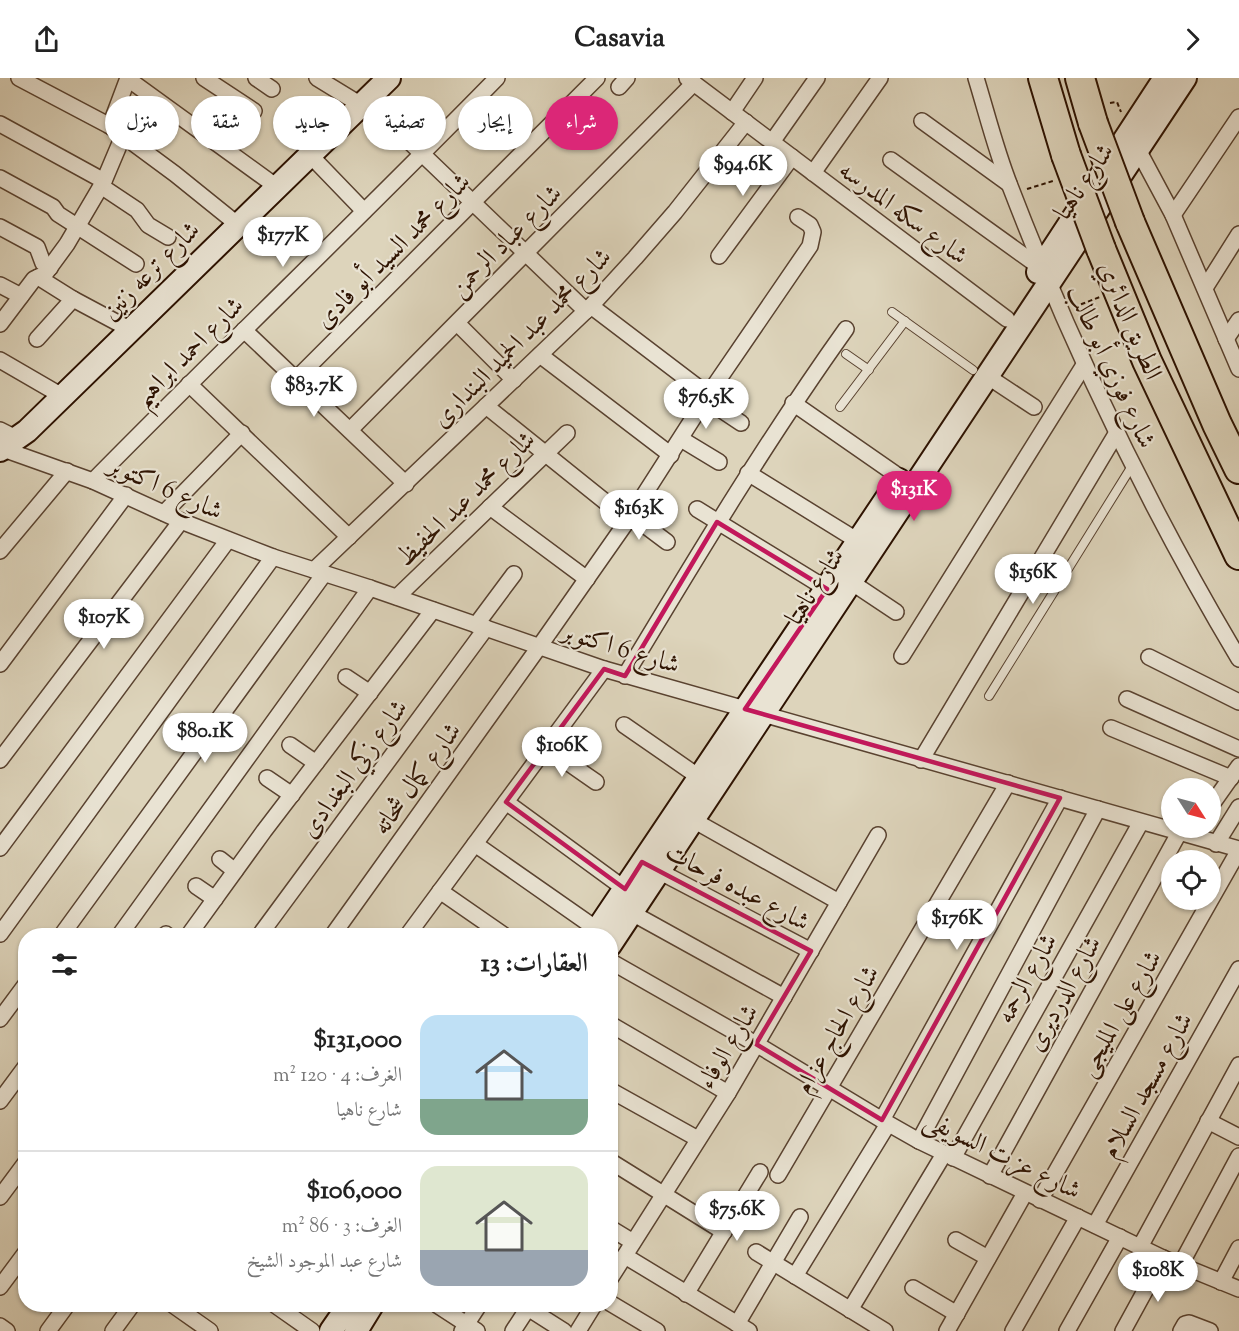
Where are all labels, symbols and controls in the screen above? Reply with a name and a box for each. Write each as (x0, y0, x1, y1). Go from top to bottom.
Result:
text: Casavia (574, 20, 665, 59)
icon: share (30, 23, 63, 56)
icon: forward (1176, 23, 1209, 56)
chip: منزل (105, 96, 179, 150)
chip: شقة (191, 96, 261, 150)
chip: جديد (273, 96, 351, 150)
chip: تصفية (363, 96, 446, 150)
chip: إيجار (458, 96, 533, 150)
chip: شراء (545, 96, 618, 150)
street label: شارع ناهيا (1046, 137, 1125, 229)
pin: $94.6K (694, 146, 792, 197)
text: $94.6K (713, 151, 773, 180)
street label: شارع سكه المدرسه (829, 153, 975, 276)
street label: شارع محمد السيد أبو فادى (307, 165, 481, 339)
street label: شارع عباد الرحمن (442, 177, 572, 307)
street label: شارع ترعه زنين (94, 214, 211, 331)
pin: $177K (241, 217, 325, 268)
text: $177K (257, 222, 309, 251)
street label: شارع محمد عبد الحميد البندارى (424, 240, 622, 438)
street label: الطريق الدائري (1087, 256, 1170, 386)
street label: شارع فوزي أبو طالب (1055, 279, 1165, 455)
street label: شارع احمد ابراهيم (126, 289, 257, 420)
pin: $83.7K (265, 367, 363, 418)
text: $83.7K (285, 372, 343, 401)
pin: $76.5K (657, 379, 755, 430)
text: $76.5K (678, 384, 734, 413)
street label: شارع محمد عبد الحفيظ (389, 423, 546, 577)
street label: شارع 6 اكتوبر (99, 446, 228, 532)
pin: $131K (872, 471, 956, 522)
text: $131K (891, 476, 937, 505)
pin: $163K (597, 490, 681, 541)
text: $163K (614, 495, 664, 524)
street label: شارع ناهيا (777, 541, 856, 634)
pin: $156K (991, 554, 1075, 605)
text: $156K (1009, 559, 1057, 588)
pin: $107K (62, 599, 146, 650)
text: $107K (78, 604, 130, 633)
street label: شارع 6 اكتوبر (553, 613, 684, 686)
street label: شارع زكي البغدادى (292, 692, 419, 847)
pin: $80.1K (156, 713, 254, 764)
street label: شارع كمال شحاته (364, 715, 472, 844)
text: $80.1K (176, 718, 234, 747)
pin: $106K (520, 727, 604, 778)
text: $106K (536, 732, 588, 761)
north arrow (1161, 778, 1221, 838)
map controls (1161, 778, 1221, 910)
street label: شارع عبده فرحات (657, 835, 816, 943)
button: locate (1161, 850, 1221, 910)
pin: $176K (915, 900, 999, 951)
text: $176K (931, 905, 983, 934)
street label: شارع الرحمه (988, 927, 1069, 1032)
street label: شارع الدرديرى (1018, 930, 1113, 1059)
street label: شارع على المليجى (1070, 944, 1173, 1085)
text: العقارات: 13 (481, 946, 588, 983)
icon: filters (48, 948, 81, 981)
street label: شارع الحاج عزام (786, 959, 893, 1103)
street label: شارع الوفاء (689, 998, 770, 1097)
street label: شارع مسجد السلام (1093, 1006, 1205, 1167)
text: $131,000 (313, 1022, 402, 1059)
icon: home (468, 1039, 540, 1111)
text: الغرف: 4 · 120 m² (273, 1062, 402, 1091)
text: شارع ناهيا (336, 1097, 402, 1126)
street label: شارع عزت السويفى (917, 1102, 1087, 1211)
text: $106,000 (306, 1173, 402, 1210)
icon: home (468, 1190, 540, 1262)
pin: $75.6K (688, 1191, 786, 1242)
text: $75.6K (709, 1196, 765, 1225)
text: الغرف: 3 · 86 m² (282, 1213, 402, 1242)
text: شارع عبد الموجود الشيخ (246, 1248, 402, 1277)
pin: $108K (1116, 1252, 1200, 1303)
text: $108K (1132, 1257, 1184, 1286)

